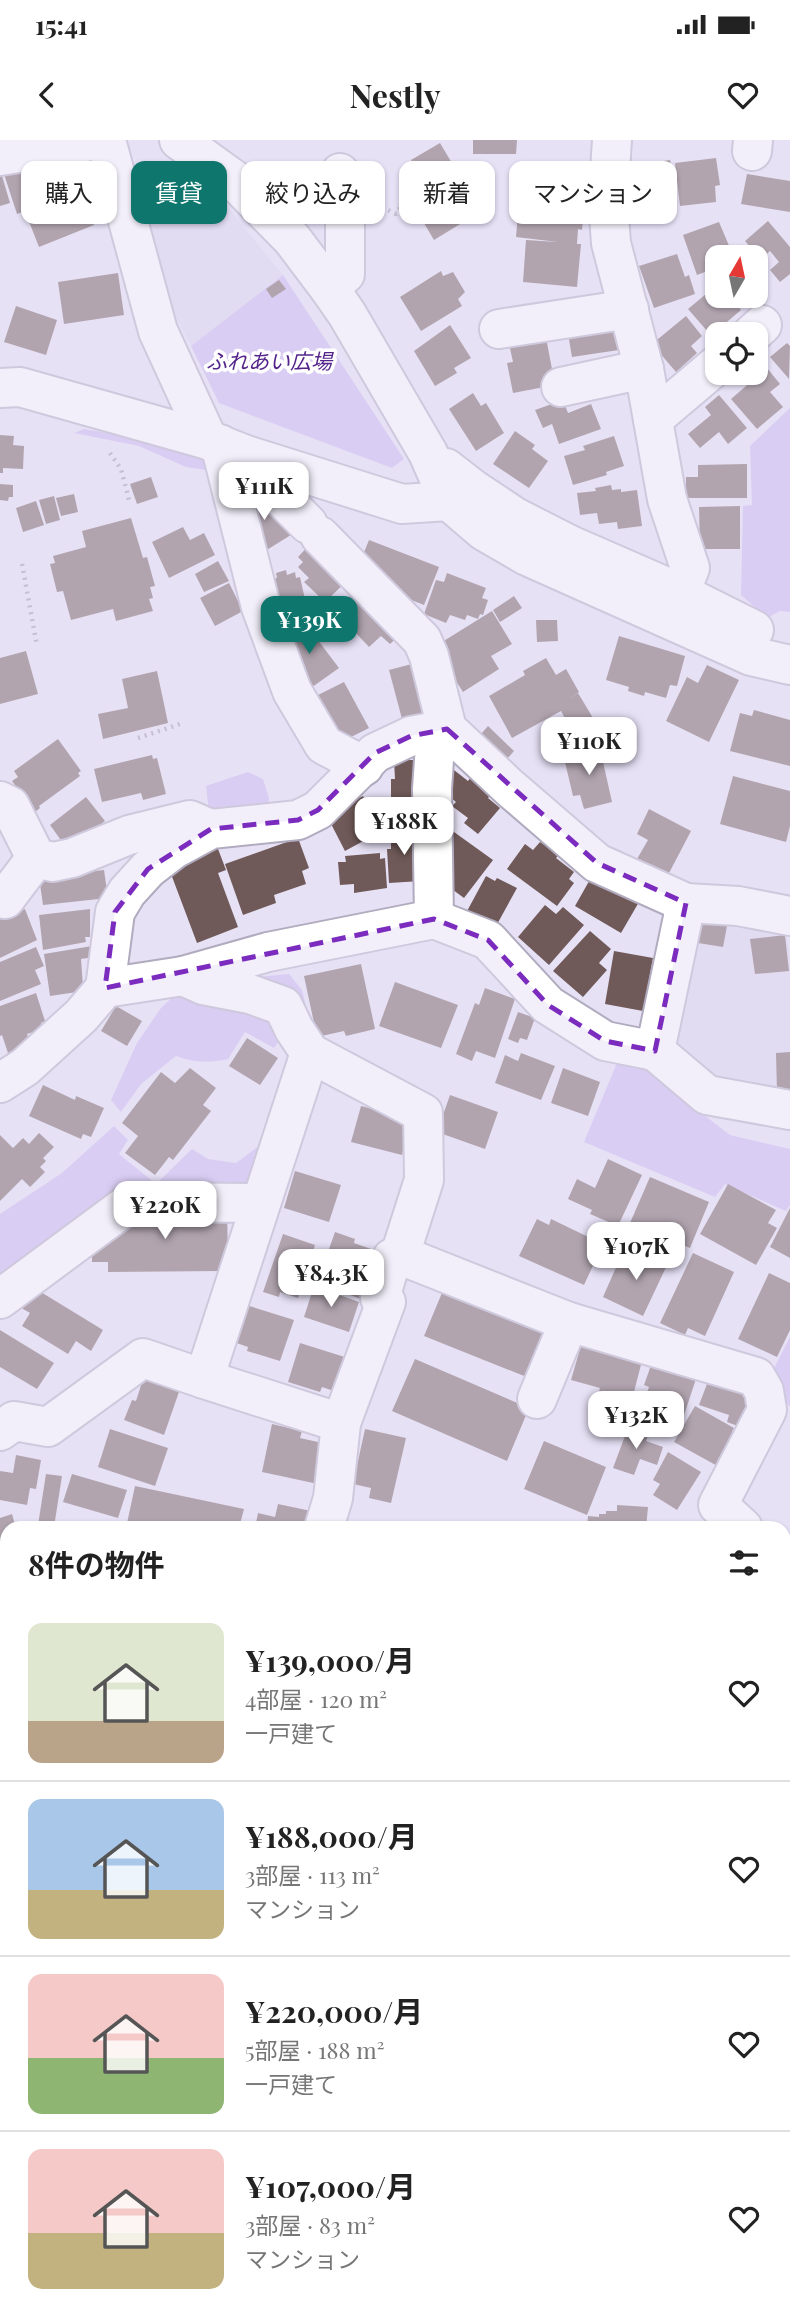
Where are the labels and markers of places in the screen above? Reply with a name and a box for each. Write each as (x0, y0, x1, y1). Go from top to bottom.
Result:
pin: ¥111K (215, 462, 313, 522)
pin: ¥139K (260, 596, 358, 656)
pin: ¥110K (540, 718, 638, 777)
pin: ¥188K (355, 798, 453, 857)
pin: ¥220K (116, 1182, 214, 1241)
pin: ¥107K (587, 1222, 685, 1282)
pin: ¥84.3K (274, 1250, 388, 1309)
pin: ¥132K (587, 1392, 685, 1451)

